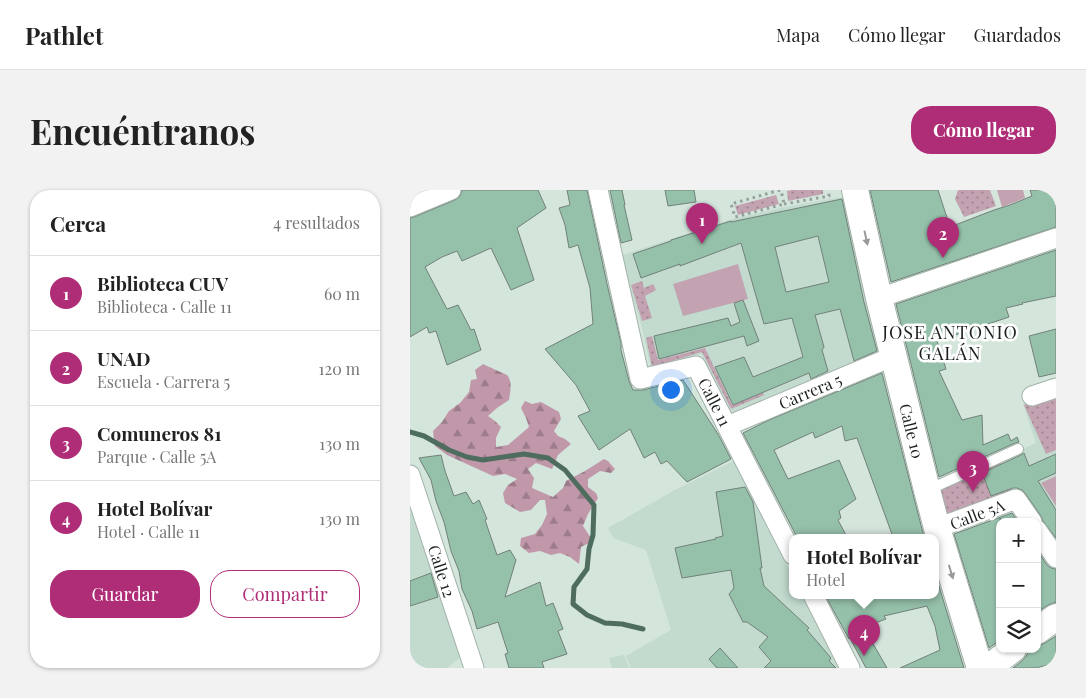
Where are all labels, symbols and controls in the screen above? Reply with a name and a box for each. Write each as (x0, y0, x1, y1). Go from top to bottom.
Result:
text: Pathlet (25, 19, 103, 51)
text: Mapa (776, 23, 820, 47)
text: Cómo llegar (848, 23, 945, 47)
text: Guardados (973, 23, 1061, 47)
button: Cómo llegar (911, 106, 1056, 154)
text: Encuéntranos (30, 107, 255, 154)
pin: 1 (686, 203, 718, 244)
text: Cerca (50, 209, 106, 237)
text: 4 resultados (273, 212, 360, 233)
pin: 2 (927, 217, 959, 258)
one-way arrow (862, 230, 870, 246)
text: Biblioteca CUV (97, 270, 228, 296)
text: 1 (63, 283, 69, 304)
text: 60 m (324, 283, 360, 304)
text: Biblioteca · Calle 11 (97, 296, 232, 317)
district label: JOSE ANTONIO GALÁN (881, 320, 1018, 365)
text: UNAD (97, 345, 151, 371)
text: 2 (62, 358, 70, 379)
text: 120 m (319, 358, 360, 379)
street label: Carrera 5 (775, 368, 845, 414)
text: Escuela · Carrera 5 (97, 371, 230, 392)
street label: Calle 11 (694, 374, 736, 430)
your location (658, 377, 684, 403)
street label: Calle 10 (895, 401, 929, 461)
text: Comuneros 81 (97, 420, 221, 446)
text: 3 (62, 433, 70, 454)
text: 130 m (319, 433, 360, 454)
text: Parque · Calle 5A (97, 446, 216, 467)
pin: 3 (957, 451, 989, 492)
street label: Calle 5A (947, 494, 1008, 534)
text: Hotel Bolívar (97, 495, 212, 521)
text: 4 (62, 508, 70, 529)
text: 130 m (319, 508, 360, 529)
map controls (996, 518, 1041, 653)
button: + (996, 518, 1041, 563)
text: Hotel · Calle 11 (97, 521, 200, 542)
popup (789, 534, 939, 599)
street label: Calle 12 (424, 542, 460, 600)
text: Hotel Bolívar (806, 543, 922, 569)
button: − (996, 563, 1041, 608)
one-way arrow (947, 565, 955, 580)
text: Hotel (806, 569, 845, 590)
button: Guardar (50, 570, 200, 618)
button: Compartir (210, 570, 360, 618)
button: layers (996, 608, 1041, 653)
pin: 4 (848, 615, 880, 656)

